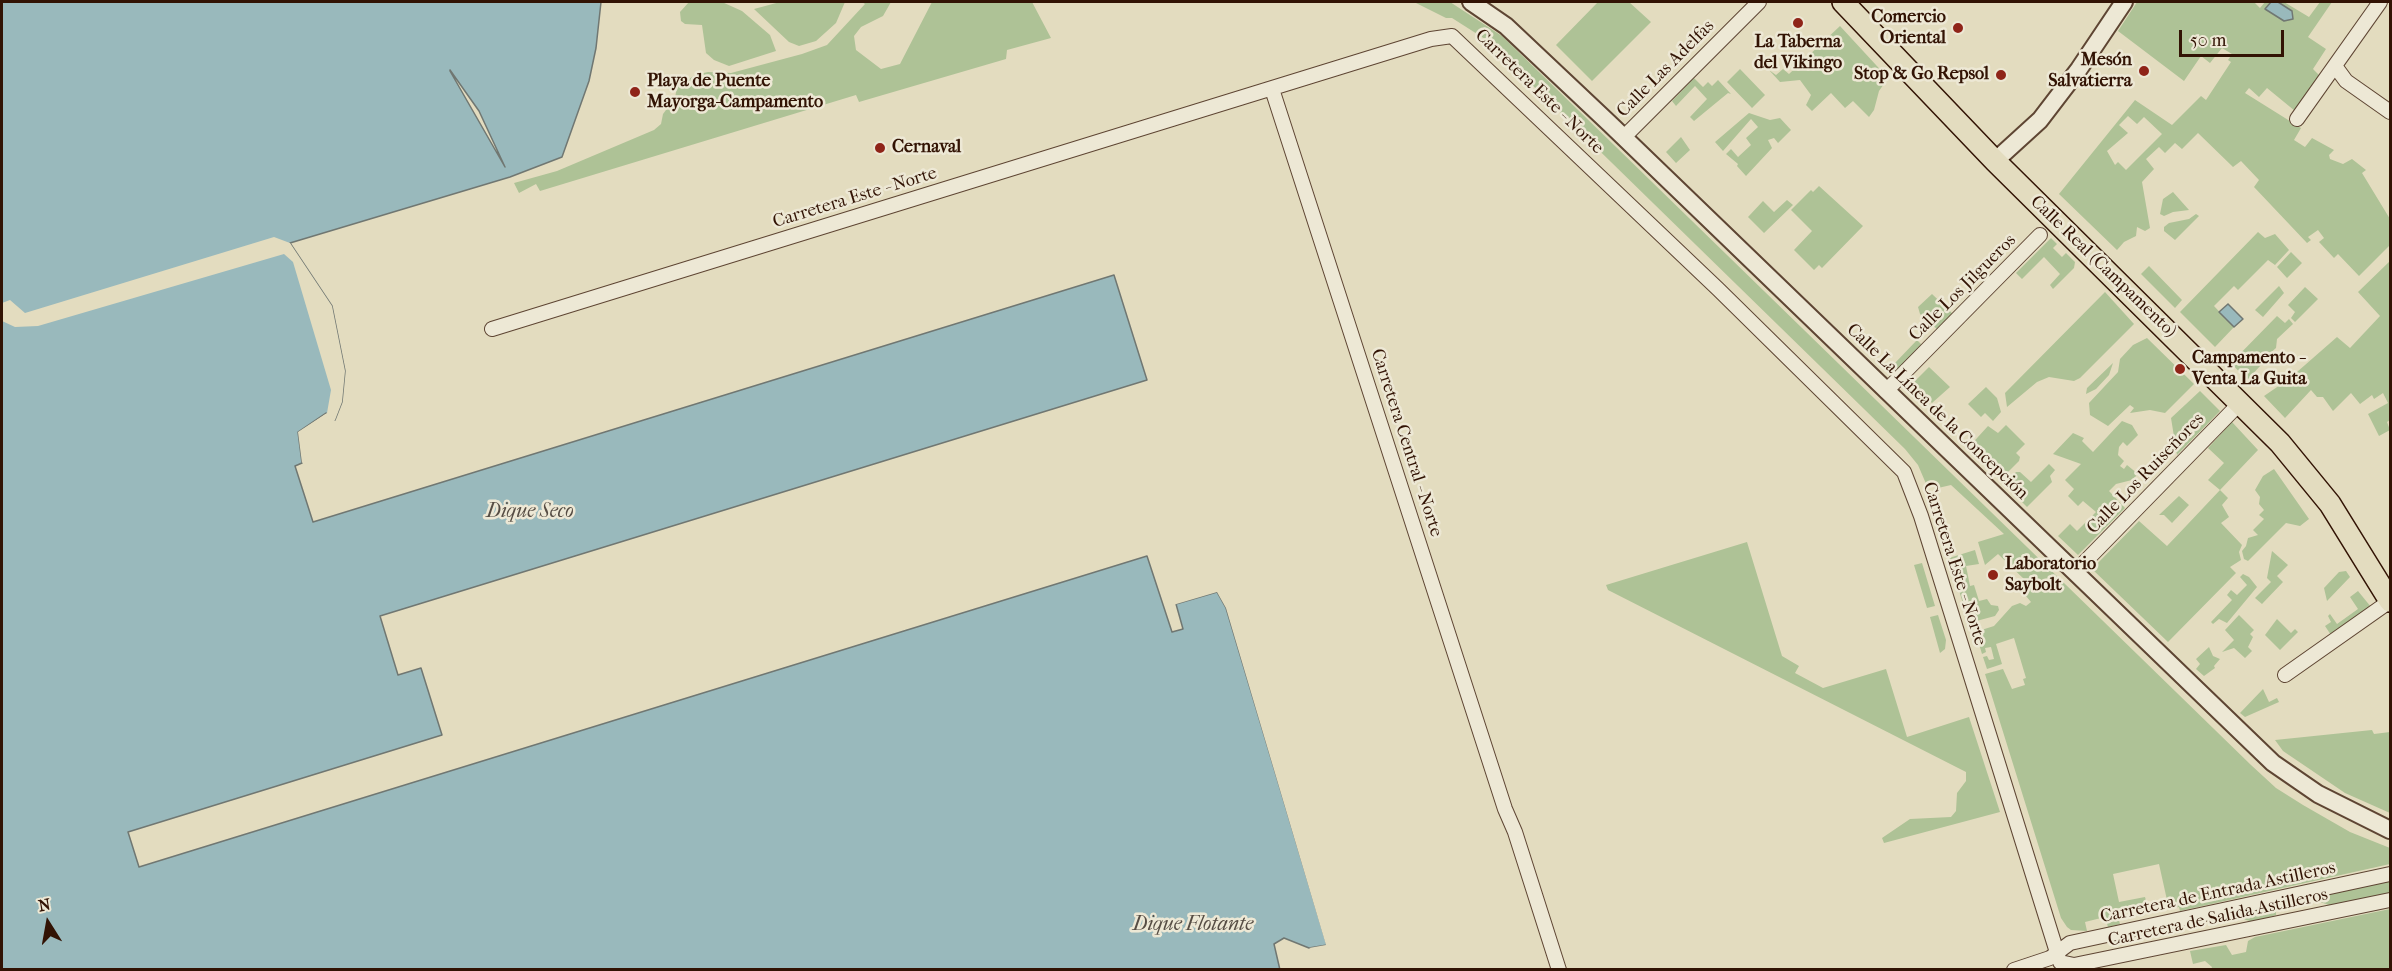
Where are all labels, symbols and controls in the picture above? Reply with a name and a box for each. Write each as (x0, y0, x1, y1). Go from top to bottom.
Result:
place label: Comercio Oriental (1871, 7, 1946, 50)
street label: Calle Las Adelfas (1613, 16, 1719, 122)
marker: La Taberna del Vikingo (1791, 16, 1805, 30)
scale bar (2182, 18, 2287, 56)
marker: Comercio Oriental (1951, 21, 1965, 35)
street label: Carretera Este - Norte (1470, 25, 1608, 159)
text: 50 m (2190, 30, 2226, 51)
place label: La Taberna del Vikingo (1754, 32, 1842, 74)
place label: Mesón Salvatierra (2048, 50, 2132, 92)
place label: Stop & Go Repsol (1854, 64, 1989, 86)
marker: Mesón Salvatierra (2137, 64, 2151, 78)
marker: Stop & Go Repsol (1994, 68, 2008, 82)
place label: Playa de Puente Mayorga-Campamento (647, 71, 823, 113)
marker: Playa de Puente Mayorga-Campamento (628, 85, 642, 99)
place label: Cernaval (892, 137, 961, 159)
marker: Cernaval (873, 141, 887, 155)
street label: Carretera Este - Norte (770, 163, 940, 233)
street label: Calle Real (Campamento) (2025, 191, 2181, 343)
street label: Calle Los Jilgueros (1905, 230, 2021, 346)
street label: Calle La Línea de la Concepción (1842, 319, 2032, 505)
street label: Carretera Central - Norte (1365, 346, 1447, 540)
place label: Campamento - Venta La Guita (2192, 348, 2306, 391)
marker: Campamento - Venta La Guita (2173, 362, 2187, 376)
street label: Calle Los Ruiseñores (2083, 409, 2209, 539)
street label: Carretera Este - Norte (1917, 480, 1991, 648)
water label: Dique Seco (486, 500, 574, 524)
place label: Laboratorio Saybolt (2005, 554, 2096, 596)
marker: Laboratorio Saybolt (1986, 568, 2000, 582)
street label: Carretera de Entrada Astilleros (2098, 857, 2338, 929)
street label: Carretera de Salida Astilleros (2106, 884, 2330, 952)
north arrow (18, 893, 78, 953)
text: N (37, 894, 52, 915)
water label: Dique Flotante (1133, 913, 1253, 937)

